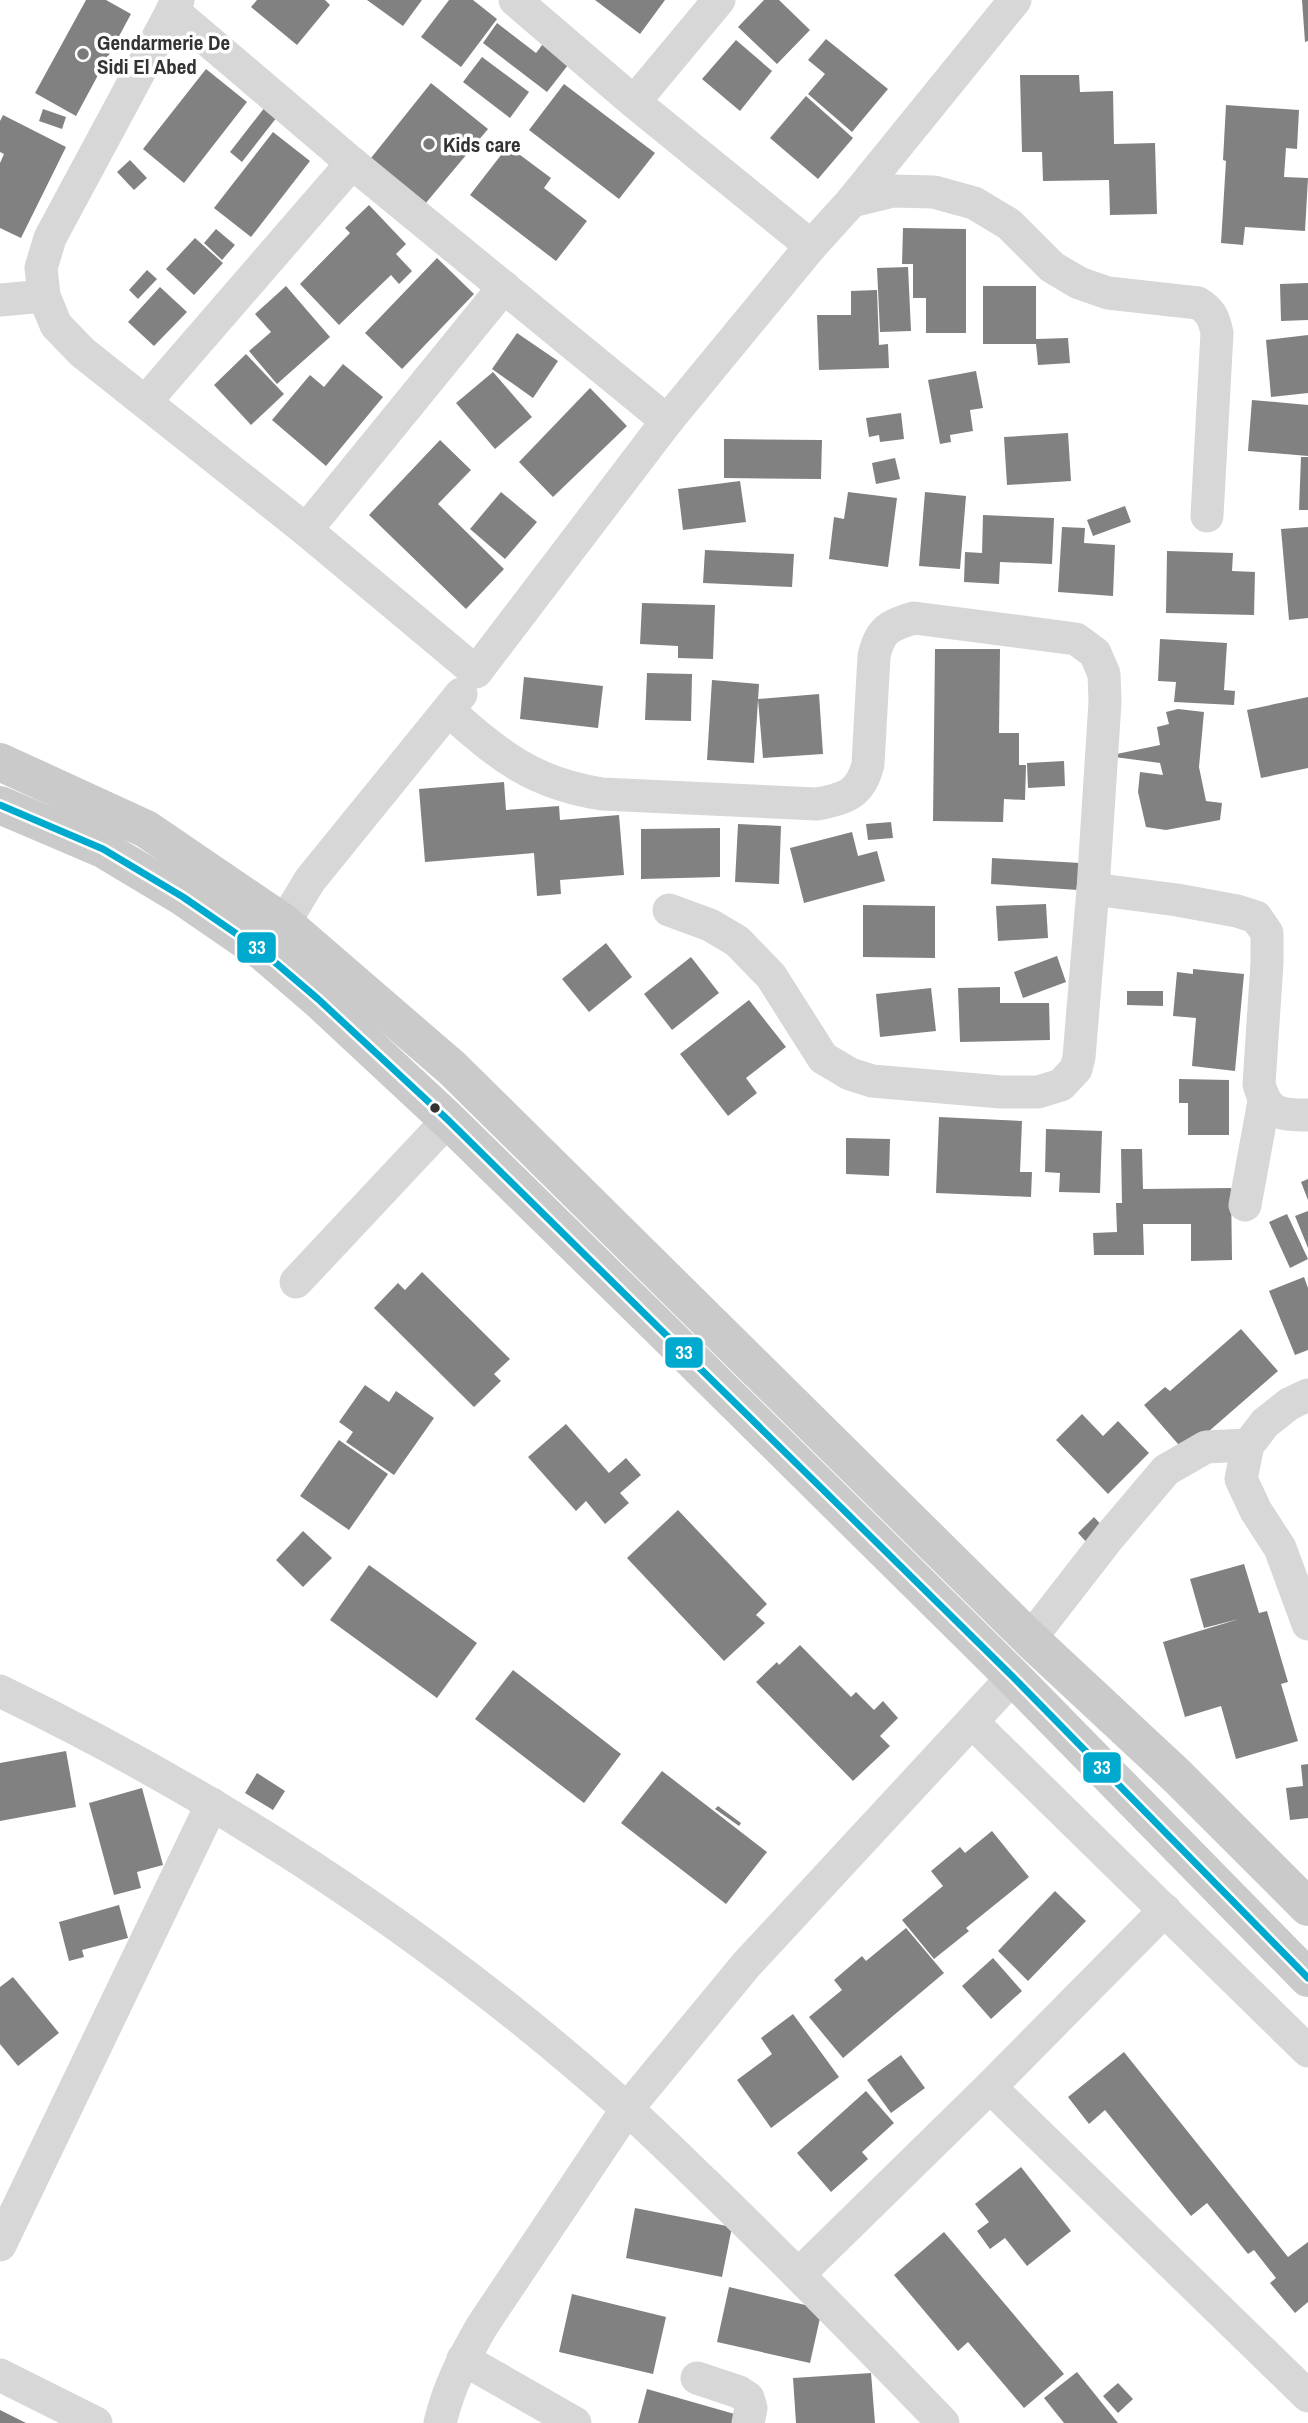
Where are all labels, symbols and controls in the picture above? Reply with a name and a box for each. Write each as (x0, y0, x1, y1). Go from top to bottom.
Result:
place label: Gendarmerie De Sidi El Abed (97, 28, 230, 81)
marker: Gendarmerie De Sidi El Abed (75, 46, 91, 62)
place label: Kids care (443, 130, 521, 159)
marker: Kids care (421, 136, 437, 152)
line badge: 33 (236, 931, 277, 964)
text: 33 (248, 934, 266, 960)
unlabelled marker (428, 1101, 442, 1115)
line badge: 33 (664, 1336, 704, 1369)
text: 33 (675, 1339, 693, 1365)
line badge: 33 (1082, 1751, 1122, 1784)
text: 33 (1093, 1754, 1111, 1780)

